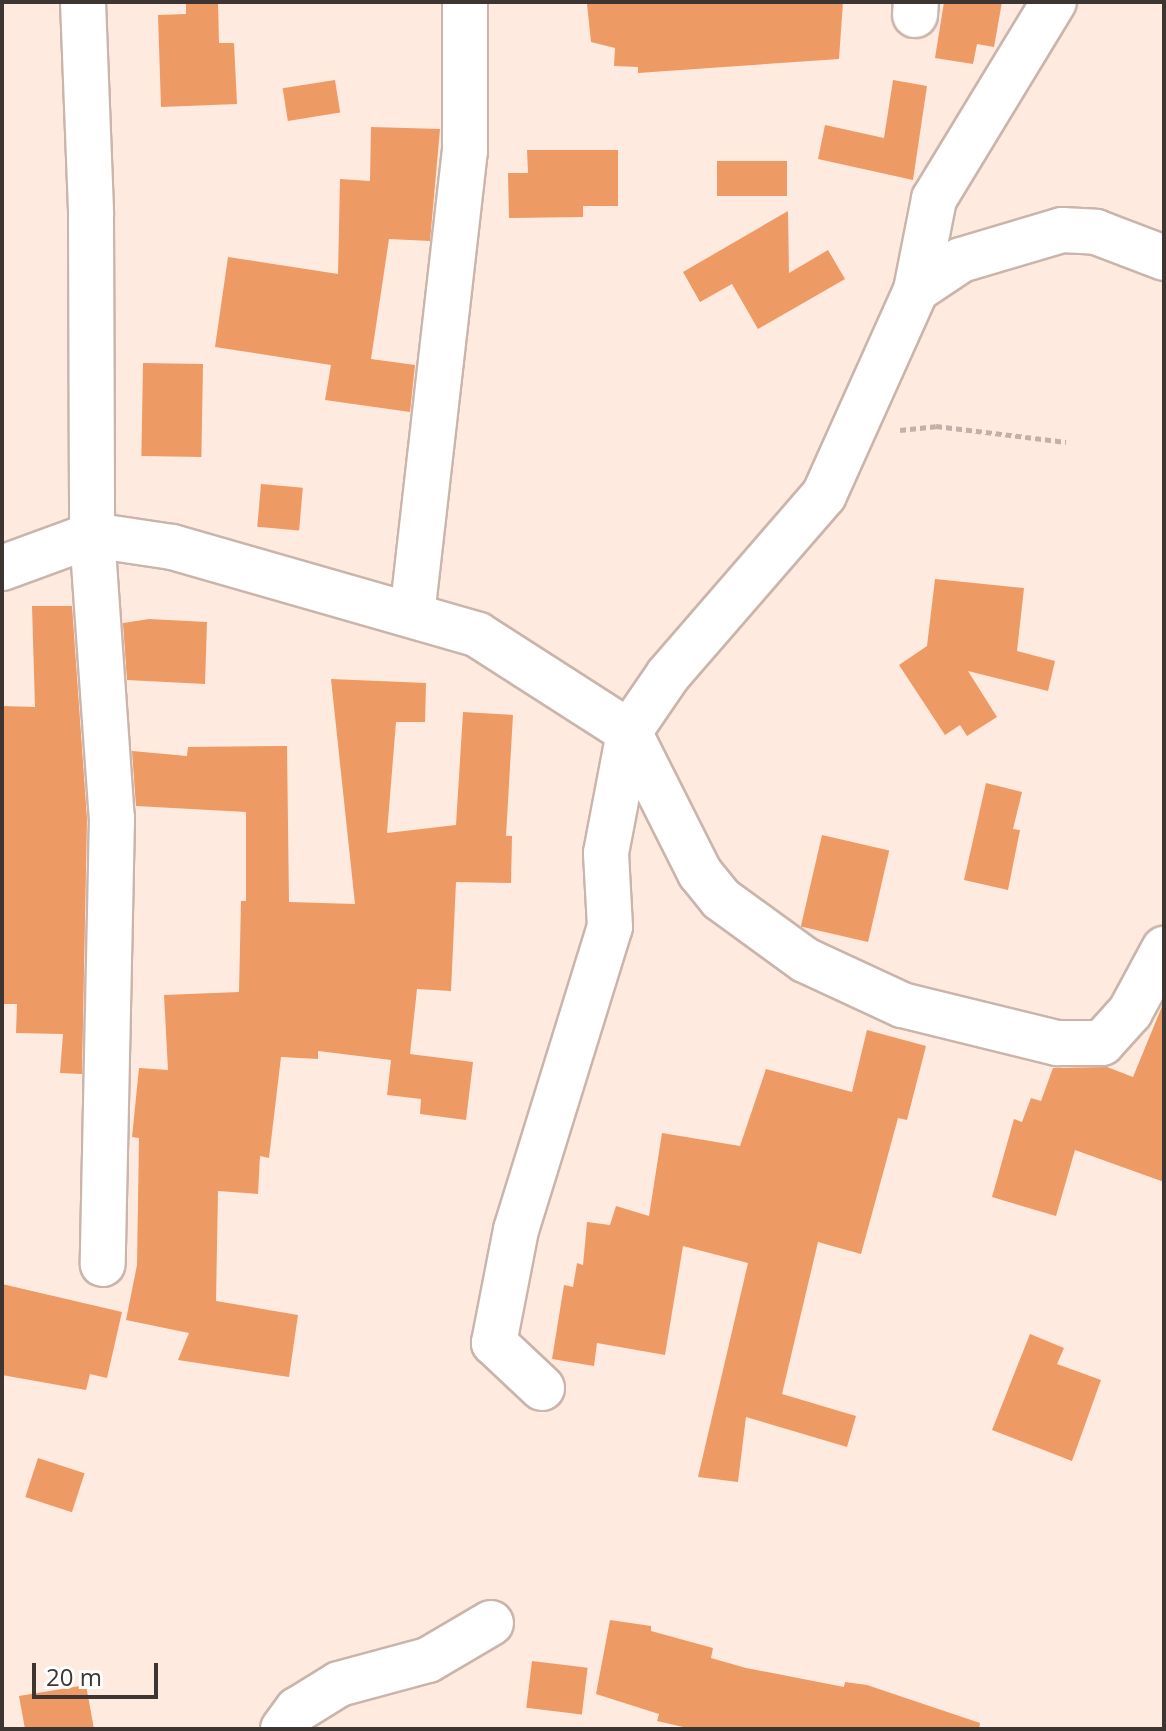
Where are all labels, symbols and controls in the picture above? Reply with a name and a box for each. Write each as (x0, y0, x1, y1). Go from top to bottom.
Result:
scale bar (36, 1647, 162, 1697)
text: 20 m (46, 1660, 102, 1693)

